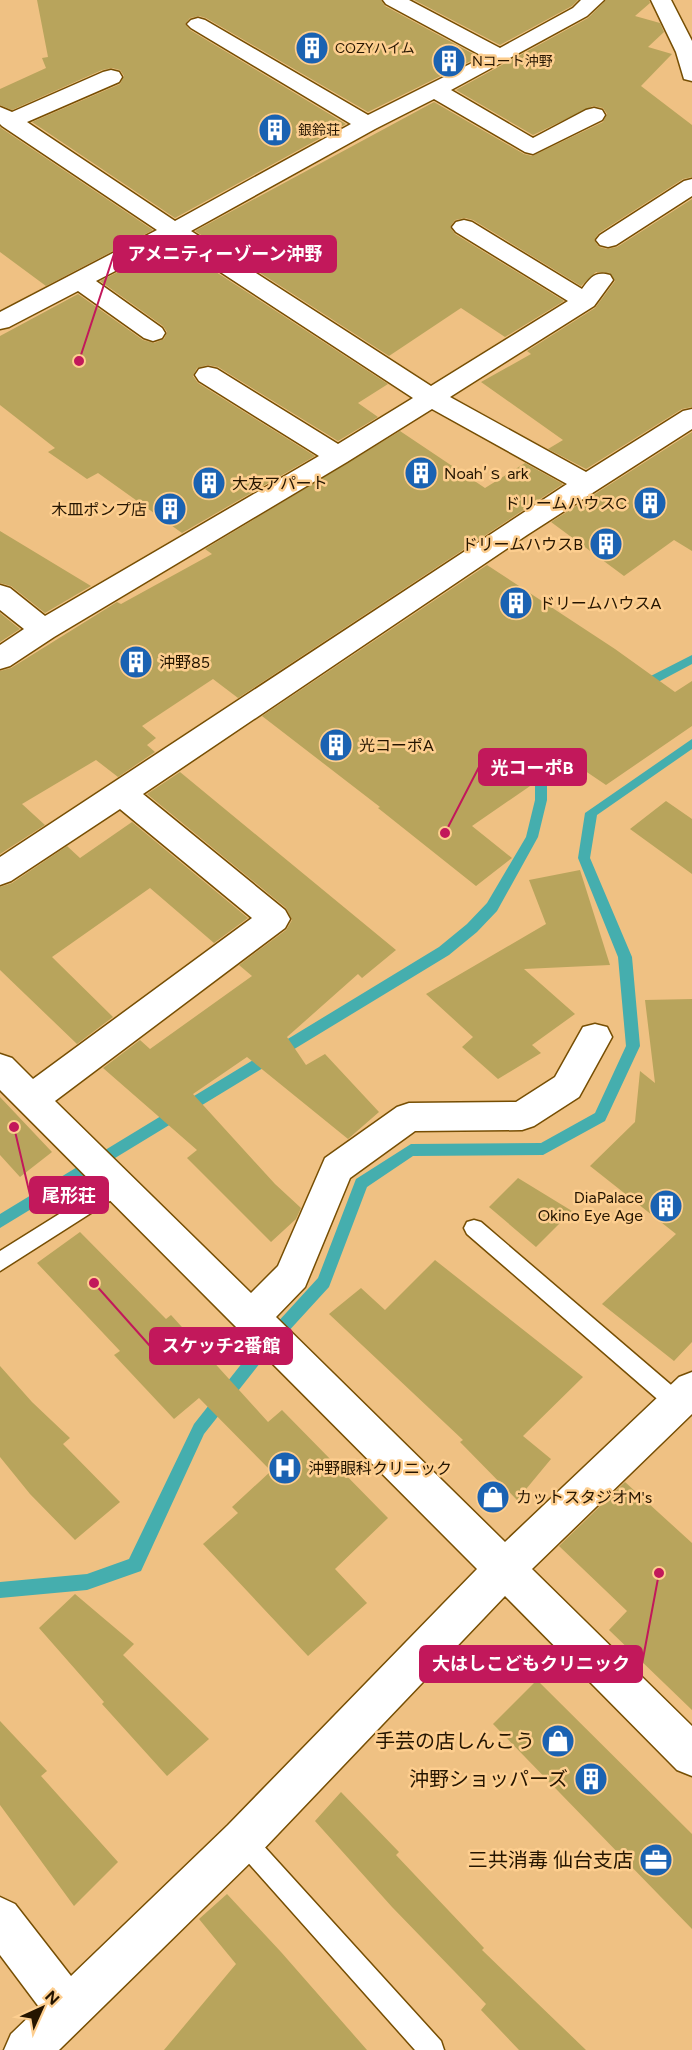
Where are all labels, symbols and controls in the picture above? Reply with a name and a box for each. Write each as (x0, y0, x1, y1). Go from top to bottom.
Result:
building icon: COZYハイム (294, 30, 330, 66)
place label: COZYハイム (335, 40, 415, 57)
building icon: Nコート沖野 (431, 43, 467, 79)
place label: Nコート沖野 (472, 53, 553, 70)
building icon: 銀鈴荘 (257, 112, 293, 148)
place label: 銀鈴荘 (298, 122, 340, 139)
callout: アメニティーゾーン沖野 (114, 236, 336, 272)
text: アメニティーゾーン沖野 (127, 243, 323, 265)
building icon: Noah′ｓ ark (403, 455, 439, 491)
place label: Noah′ｓ ark (444, 464, 529, 483)
building icon: 大友アパート (191, 465, 227, 501)
place label: 大友アパート (232, 474, 328, 493)
building icon: ドリームハウスC (632, 485, 668, 521)
building icon: 木皿ポンプ店 (152, 491, 188, 527)
place label: ドリームハウスC (504, 494, 627, 513)
place label: 木皿ポンプ店 (51, 500, 147, 519)
building icon: ドリームハウスB (588, 526, 624, 562)
place label: ドリームハウスB (462, 535, 583, 554)
building icon: ドリームハウスA (498, 585, 534, 621)
place label: ドリームハウスA (539, 594, 662, 613)
building icon: 沖野85 (118, 644, 154, 680)
place label: 沖野85 (159, 653, 210, 672)
building icon: 光コーポA (318, 727, 354, 763)
place label: 光コーポA (359, 736, 434, 755)
callout: 光コーポB (479, 749, 586, 785)
text: 光コーポB (490, 757, 574, 779)
callout: 尾形荘 (30, 1177, 108, 1213)
text: 尾形荘 (42, 1185, 96, 1207)
place label: DiaPalace Okino Eye Age (538, 1188, 643, 1225)
building icon: DiaPalace Okino Eye Age (648, 1188, 684, 1224)
callout: スケッチ2番館 (150, 1328, 292, 1364)
text: スケッチ2番館 (162, 1335, 280, 1357)
hospital icon: 沖野眼科クリニック (267, 1450, 303, 1486)
place label: 沖野眼科クリニック (308, 1459, 452, 1478)
shop icon: カットスタジオM's (475, 1479, 511, 1515)
place label: カットスタジオM's (516, 1488, 652, 1507)
callout: 大はしこどもクリニック (420, 1646, 642, 1682)
text: 大はしこどもクリニック (432, 1653, 630, 1675)
shop icon: 手芸の店しんこう (540, 1723, 576, 1759)
place label: 手芸の店しんこう (375, 1729, 535, 1753)
building icon: 沖野ショッパーズ (573, 1761, 609, 1797)
place label: 沖野ショッパーズ (409, 1767, 568, 1791)
office icon: 三共消毒 仙台支店 (638, 1842, 674, 1878)
place label: 三共消毒 仙台支店 (468, 1848, 633, 1872)
north arrow (12, 1978, 72, 2038)
text: N (41, 1987, 63, 2009)

